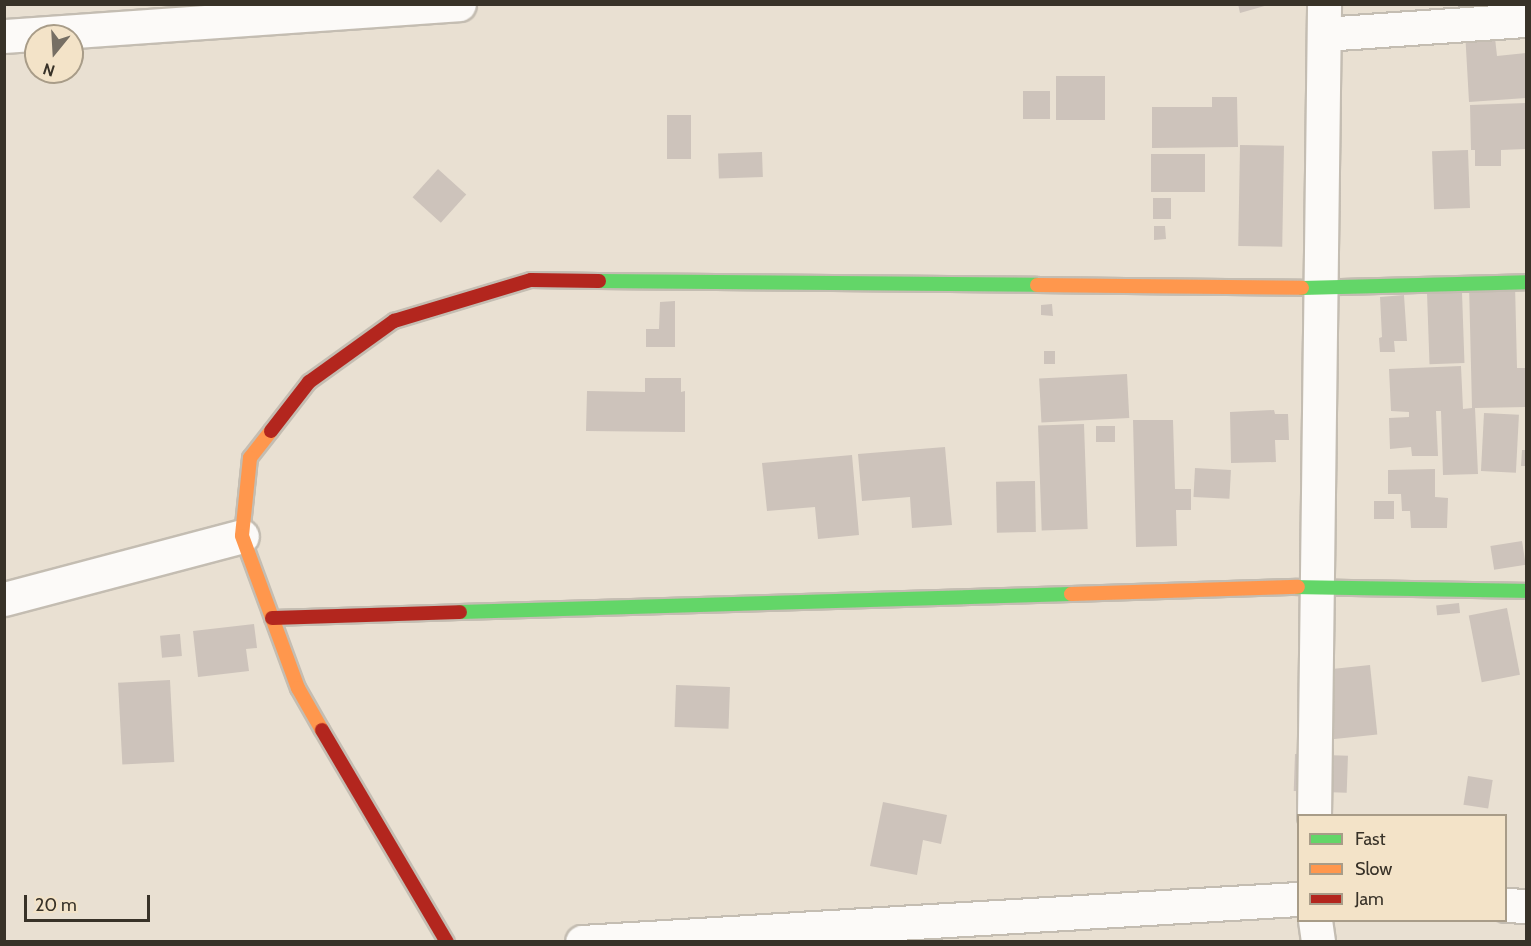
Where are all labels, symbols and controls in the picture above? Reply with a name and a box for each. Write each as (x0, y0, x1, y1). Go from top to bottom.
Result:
north arrow (24, 24, 84, 84)
text: N (41, 59, 57, 80)
legend (1297, 814, 1507, 922)
text: Fast (1355, 828, 1386, 850)
text: Slow (1355, 858, 1392, 880)
scale bar (27, 883, 153, 921)
text: Jam (1355, 888, 1384, 910)
text: 20 m (35, 894, 77, 916)

